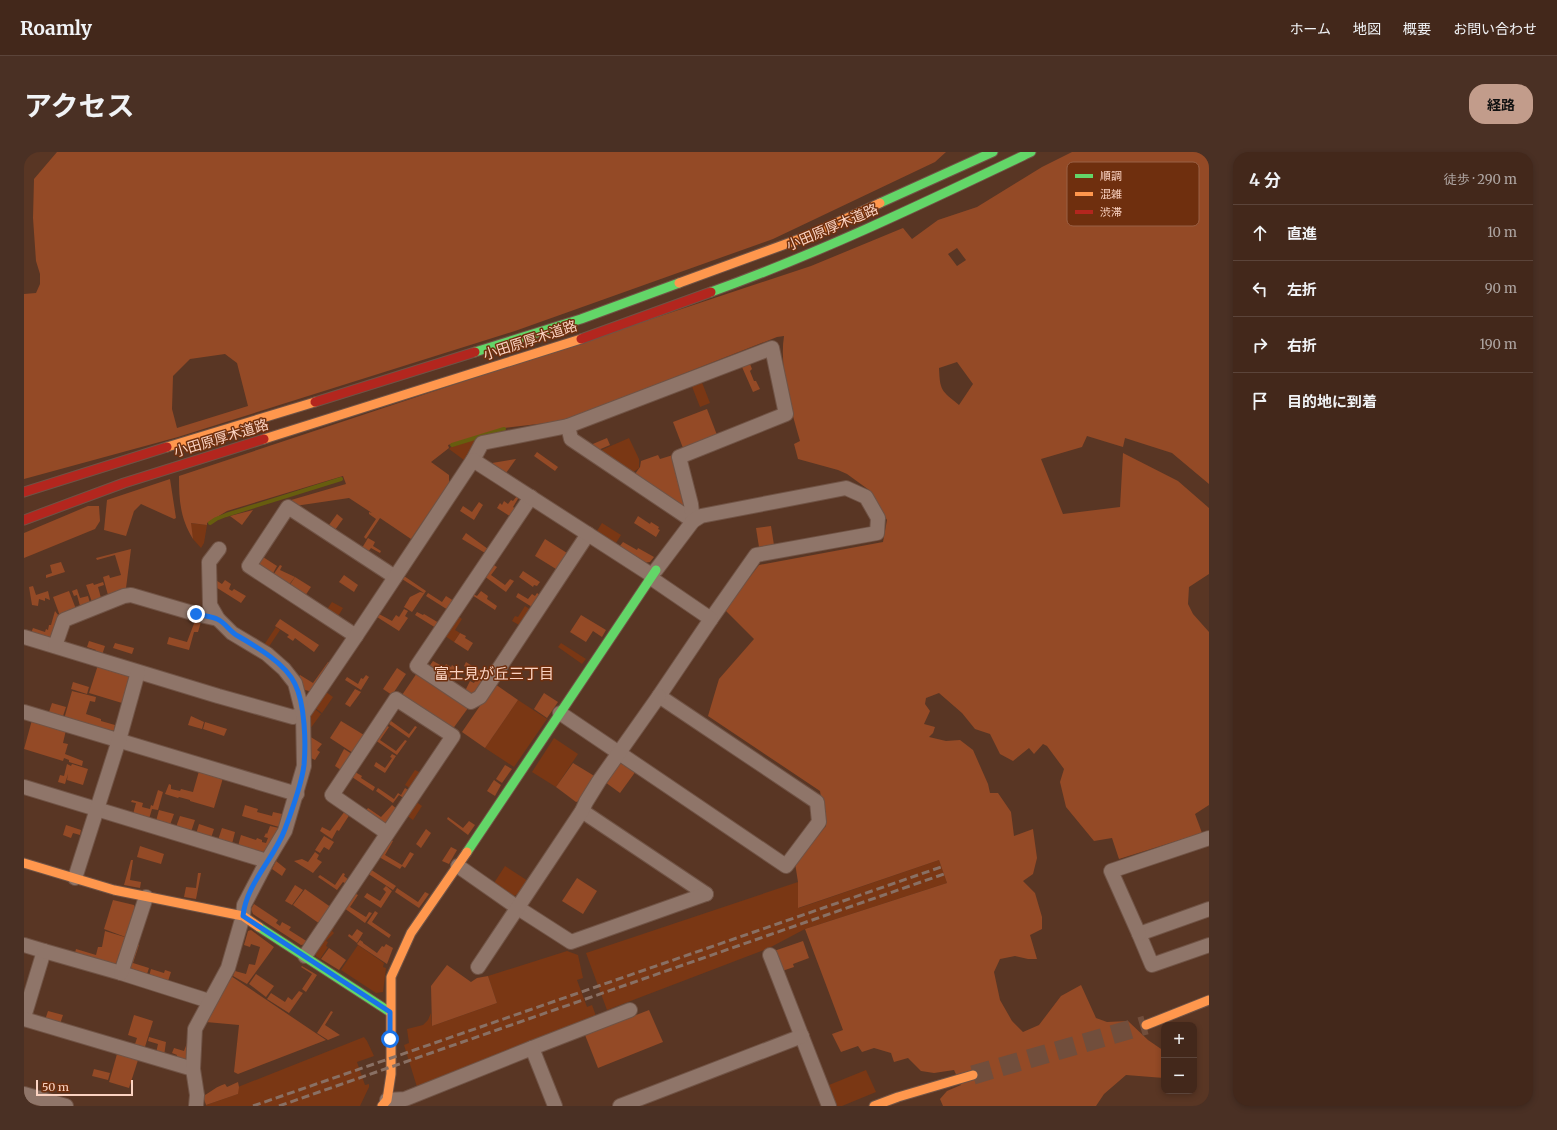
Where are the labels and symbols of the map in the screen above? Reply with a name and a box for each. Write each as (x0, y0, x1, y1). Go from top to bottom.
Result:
legend (1067, 162, 1199, 226)
text: 順調 (1100, 169, 1122, 183)
text: 混雑 (1100, 187, 1122, 201)
street label: 小田原厚木道路 (783, 200, 881, 254)
text: 渋滞 (1100, 205, 1122, 219)
street label: 小田原厚木道路 (481, 316, 579, 364)
street label: 小田原厚木道路 (172, 415, 270, 461)
route end (187, 605, 205, 623)
district label: 富士見が丘三丁目 (434, 664, 554, 683)
route start (381, 1030, 399, 1048)
scale bar (36, 1078, 133, 1097)

